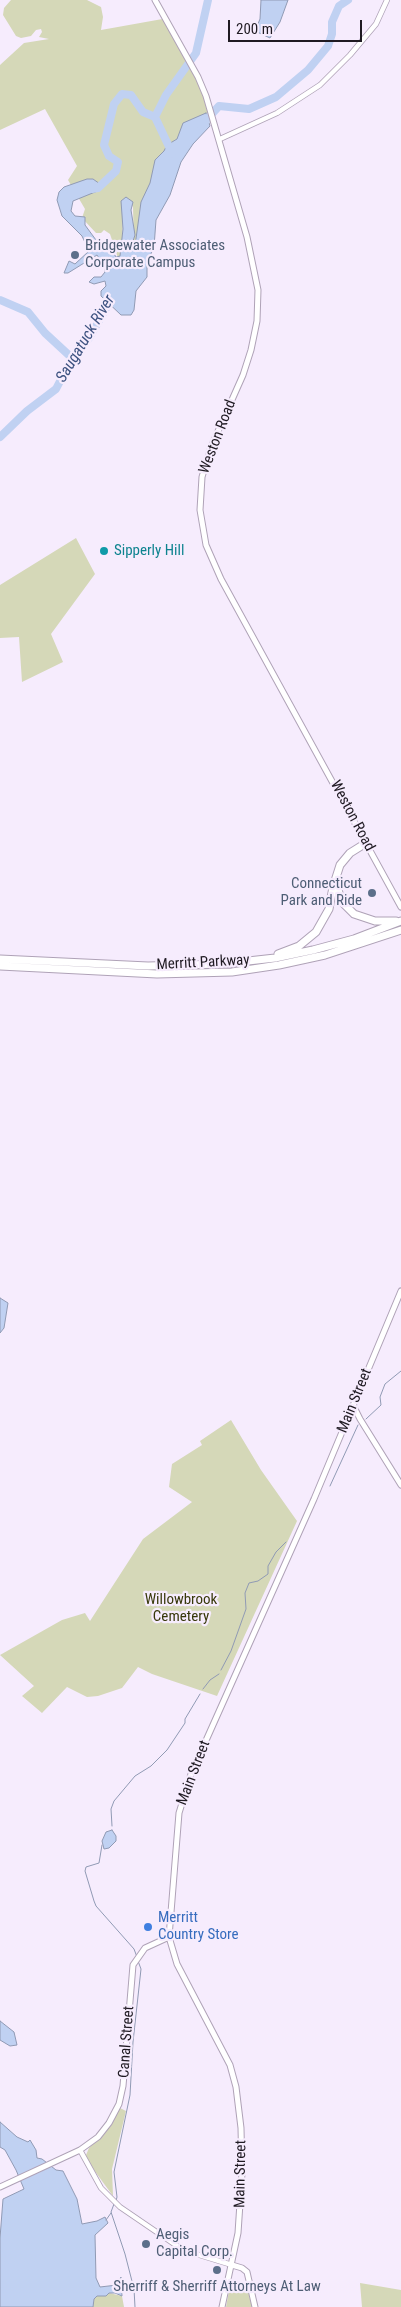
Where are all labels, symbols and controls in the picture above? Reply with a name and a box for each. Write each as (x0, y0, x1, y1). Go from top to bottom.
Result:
scale bar (231, 10, 365, 42)
text: 200 m (236, 20, 273, 38)
place label: Bridgewater Associates Corporate Campus (85, 237, 225, 272)
marker: Bridgewater Associates Corporate Campus (69, 249, 81, 261)
water label: Saugatuck River (52, 292, 120, 386)
street label: Weston Road (196, 397, 240, 477)
place label: Sipperly Hill (114, 542, 184, 560)
marker: Sipperly Hill (98, 545, 110, 557)
street label: Weston Road (326, 777, 378, 855)
place label: Connecticut Park and Ride (281, 875, 362, 910)
marker: Connecticut Park and Ride (366, 887, 378, 899)
street label: Merritt Parkway (156, 952, 250, 974)
street label: Main Street (334, 1366, 376, 1436)
park label: Willowbrook Cemetery (145, 1591, 217, 1626)
street label: Main Street (173, 1738, 215, 1808)
place label: Merritt Country Store (158, 1909, 238, 1944)
marker: Merritt Country Store (142, 1921, 154, 1933)
street label: Canal Street (116, 2005, 138, 2079)
street label: Main Street (231, 2140, 251, 2208)
place label: Aegis Capital Corp. (156, 2226, 233, 2261)
marker: Aegis Capital Corp. (140, 2238, 152, 2250)
marker: Sherriff & Sherriff Attorneys At Law (211, 2264, 223, 2276)
place label: Sherriff & Sherriff Attorneys At Law (113, 2278, 321, 2296)

